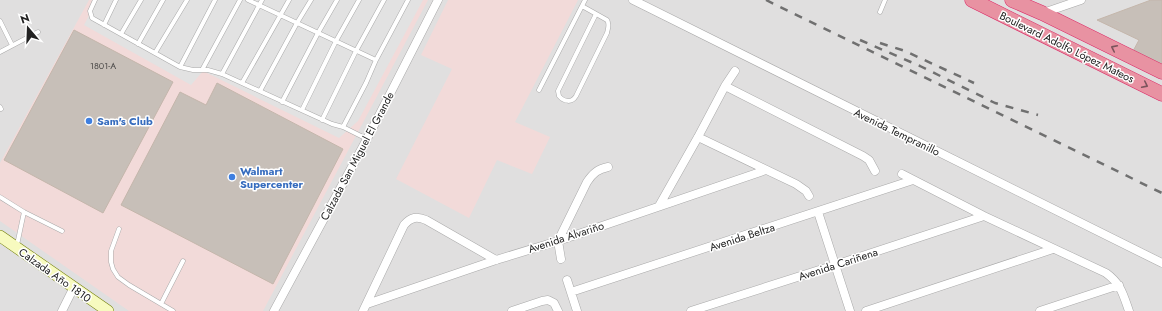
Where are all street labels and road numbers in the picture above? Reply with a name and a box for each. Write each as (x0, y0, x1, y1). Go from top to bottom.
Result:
street label: Boulevard Adolfo López Mateos (997, 7, 1138, 87)
street label: Calzada San Miguel El Grande (316, 89, 398, 223)
street label: Avenida Tempranillo (851, 104, 943, 160)
street label: Avenida Alvariño (526, 217, 606, 257)
street label: Avenida Beltza (707, 219, 777, 255)
street label: Calzada Año 1810 (15, 244, 95, 306)
street label: Avenida Cariñena (796, 244, 880, 284)

